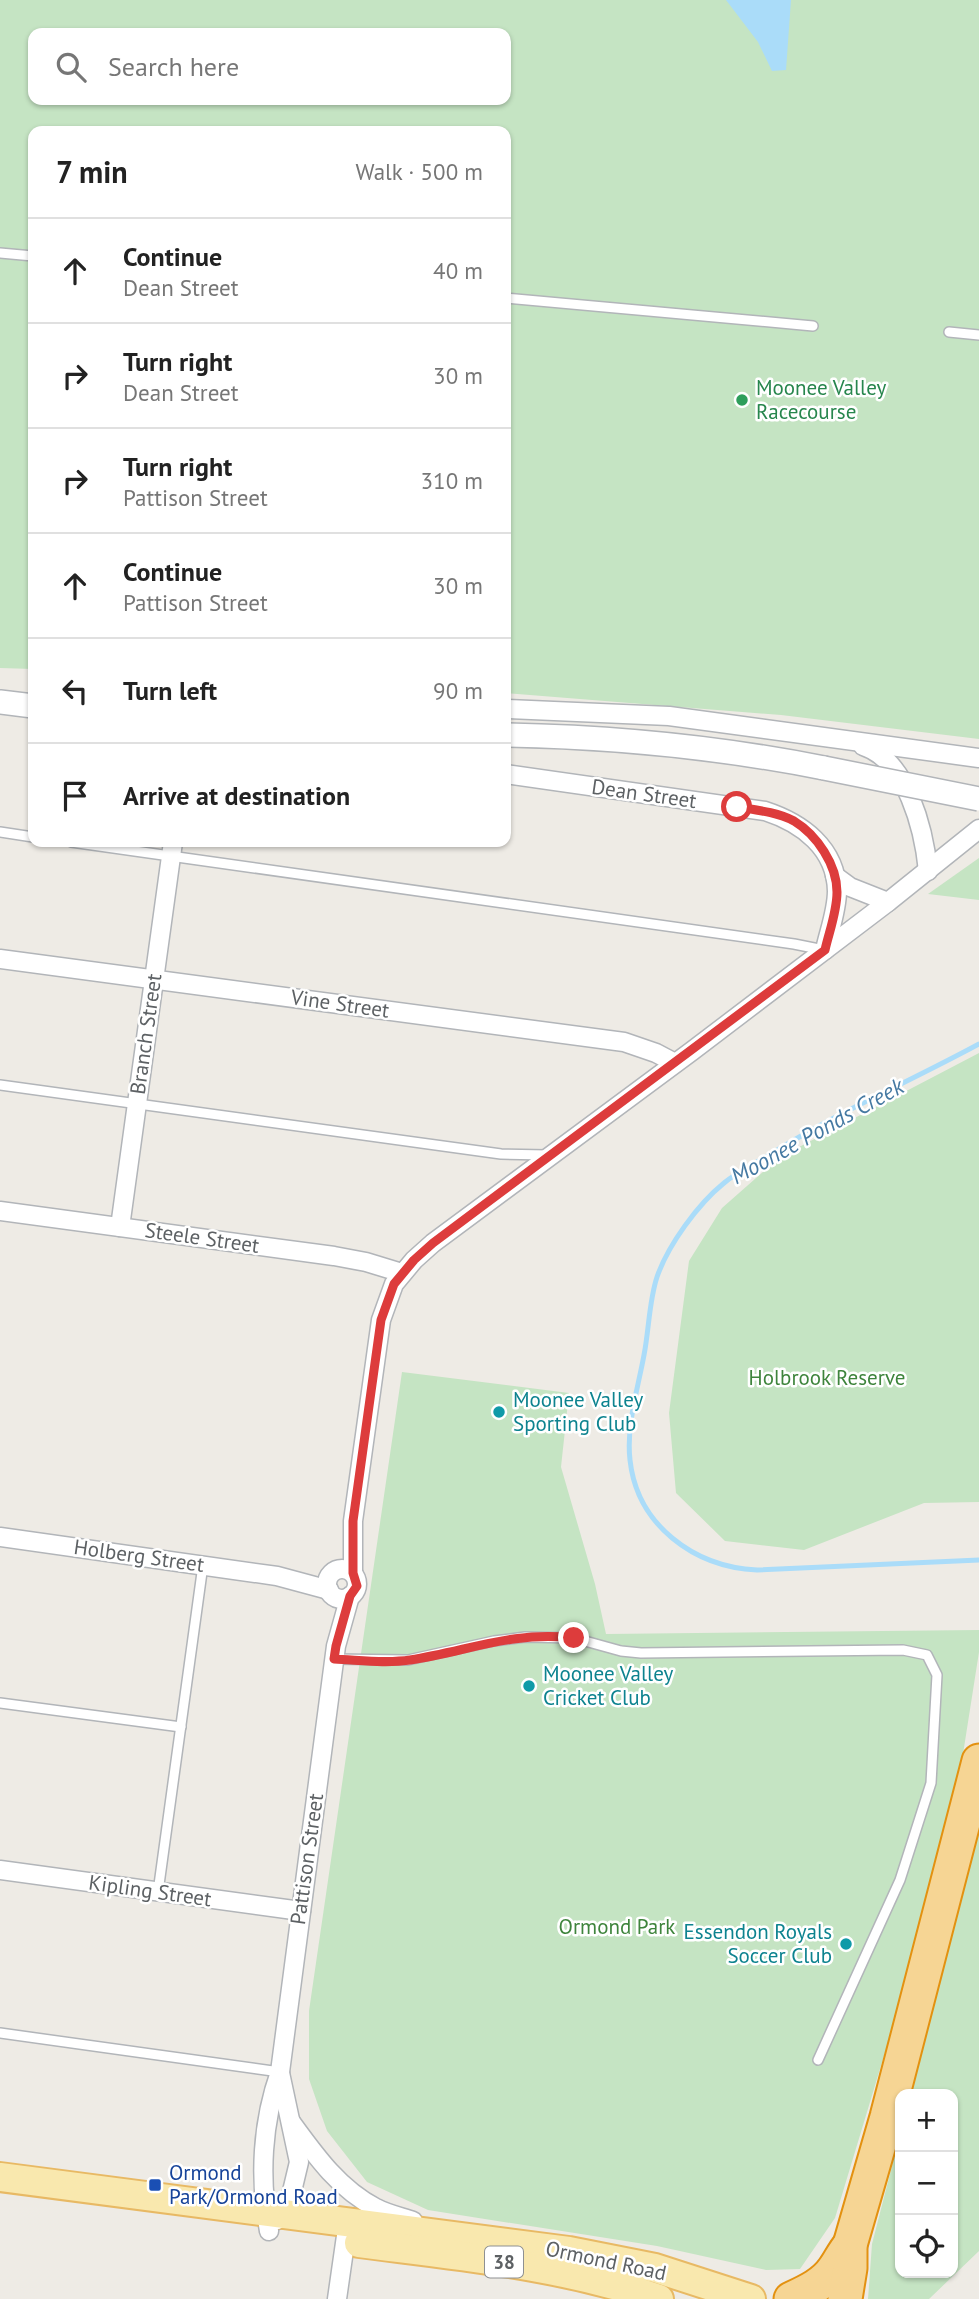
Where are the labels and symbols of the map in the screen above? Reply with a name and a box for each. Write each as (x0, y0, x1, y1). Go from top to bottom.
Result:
place label: Moonee Valley Racecourse (756, 374, 886, 425)
marker: Moonee Valley Racecourse (734, 392, 750, 408)
street label: Dean Street (590, 773, 698, 814)
route start (721, 791, 752, 822)
street label: Branch Street (124, 972, 167, 1096)
street label: Vine Street (288, 983, 391, 1024)
water label: Moonee Ponds Creek (725, 1070, 910, 1190)
street label: Steele Street (143, 1216, 261, 1259)
park label: Holbrook Reserve (749, 1364, 905, 1391)
place label: Moonee Valley Sporting Club (513, 1386, 643, 1437)
marker: Moonee Valley Sporting Club (491, 1404, 507, 1420)
street label: Holberg Street (72, 1533, 206, 1578)
route end (558, 1622, 589, 1653)
place label: Moonee Valley Cricket Club (543, 1660, 673, 1711)
marker: Moonee Valley Cricket Club (521, 1678, 537, 1694)
street label: Pattison Street (284, 1792, 329, 1926)
street label: Kipling Street (87, 1869, 213, 1912)
park label: Ormond Park (559, 1913, 675, 1940)
place label: Essendon Royals Soccer Club (684, 1918, 832, 1969)
marker: Essendon Royals Soccer Club (838, 1936, 854, 1952)
place label: Ormond Park/Ormond Road (169, 2159, 338, 2210)
marker: Ormond Park/Ormond Road (147, 2177, 163, 2193)
street label: Ormond Road (543, 2235, 669, 2286)
road number: 38 (485, 2246, 523, 2278)

